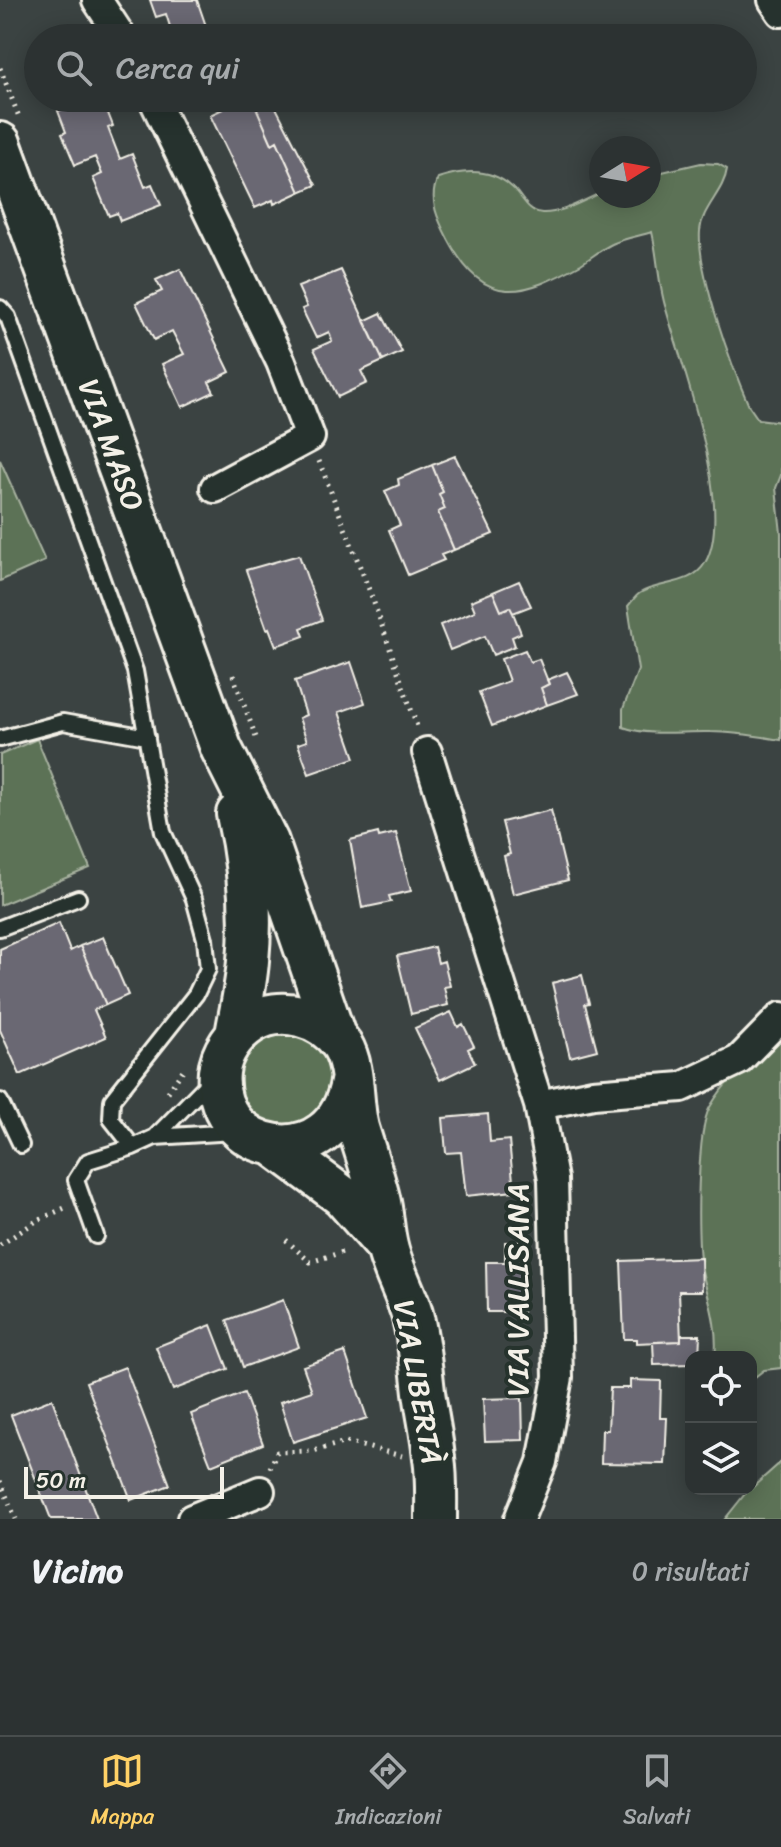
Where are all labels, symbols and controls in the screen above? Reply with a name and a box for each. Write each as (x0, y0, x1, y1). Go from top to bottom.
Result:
search box (24, 24, 757, 112)
text: Cerca qui (116, 41, 239, 95)
icon: search (52, 46, 96, 90)
north arrow (589, 136, 661, 208)
street label: VIA MASO (62, 371, 160, 519)
street label: VIA VALLISANA (491, 1184, 545, 1396)
street label: VIA LIBERTÀ (377, 1295, 459, 1469)
map controls (685, 1351, 757, 1495)
button: locate (685, 1351, 757, 1423)
button: layers (685, 1423, 757, 1495)
text: 50 m (36, 1461, 86, 1500)
scale bar (24, 1463, 224, 1499)
text: Vicino (32, 1541, 123, 1601)
text: 0 risultati (632, 1548, 749, 1594)
tab: Mappa (91, 1749, 154, 1836)
tab: Indicazioni (336, 1749, 441, 1836)
tab: Salvati (623, 1749, 690, 1836)

